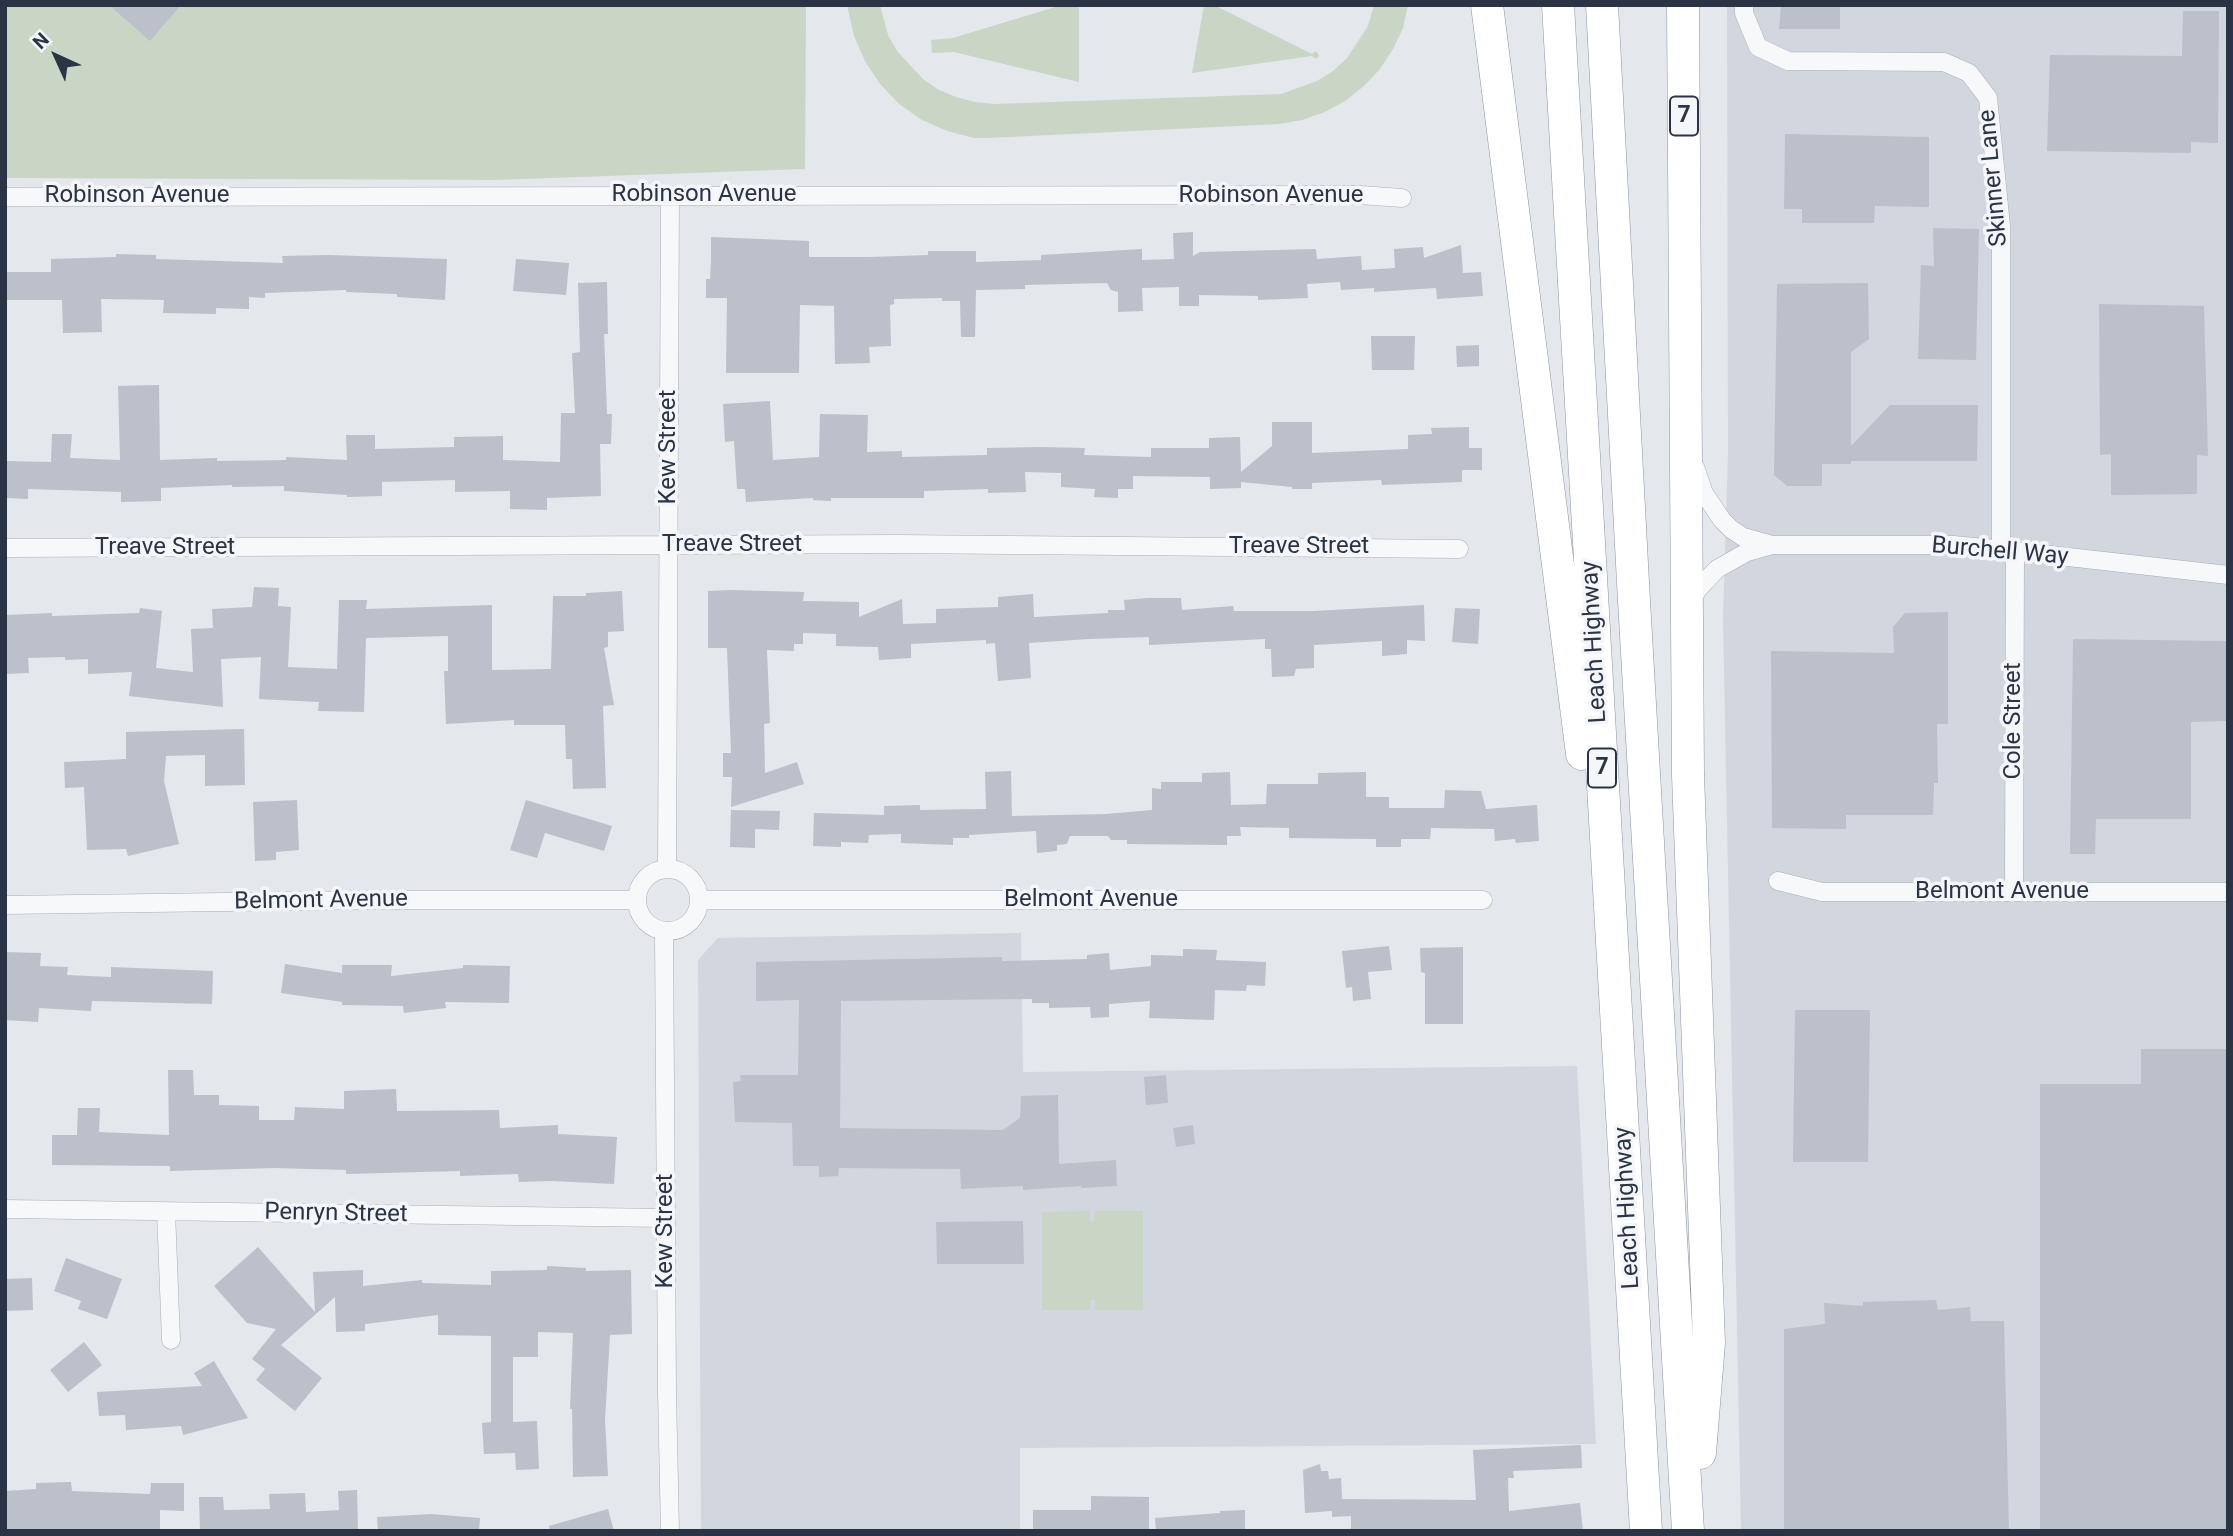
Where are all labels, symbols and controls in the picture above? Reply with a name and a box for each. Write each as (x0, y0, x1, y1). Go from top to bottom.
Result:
north arrow (21, 21, 91, 91)
text: N (28, 28, 54, 54)
road number: 7 (1670, 97, 1698, 136)
street label: Skinner Lane (1974, 108, 2014, 248)
street label: Robinson Avenue (612, 181, 796, 209)
street label: Robinson Avenue (45, 182, 229, 210)
street label: Robinson Avenue (1179, 182, 1363, 210)
street label: Kew Street (655, 390, 683, 504)
street label: Treave Street (662, 531, 802, 559)
street label: Burchell Way (1930, 532, 2070, 572)
street label: Treave Street (1229, 533, 1369, 561)
street label: Treave Street (95, 534, 235, 562)
street label: Leach Highway (1576, 560, 1614, 724)
street label: Cole Street (2000, 662, 2028, 780)
road number: 7 (1588, 748, 1616, 788)
street label: Belmont Avenue (1915, 878, 2089, 906)
street label: Belmont Avenue (234, 885, 408, 917)
street label: Belmont Avenue (1004, 886, 1178, 914)
street label: Leach Highway (1609, 1126, 1647, 1290)
street label: Kew Street (652, 1174, 680, 1288)
street label: Penryn Street (264, 1198, 408, 1230)

